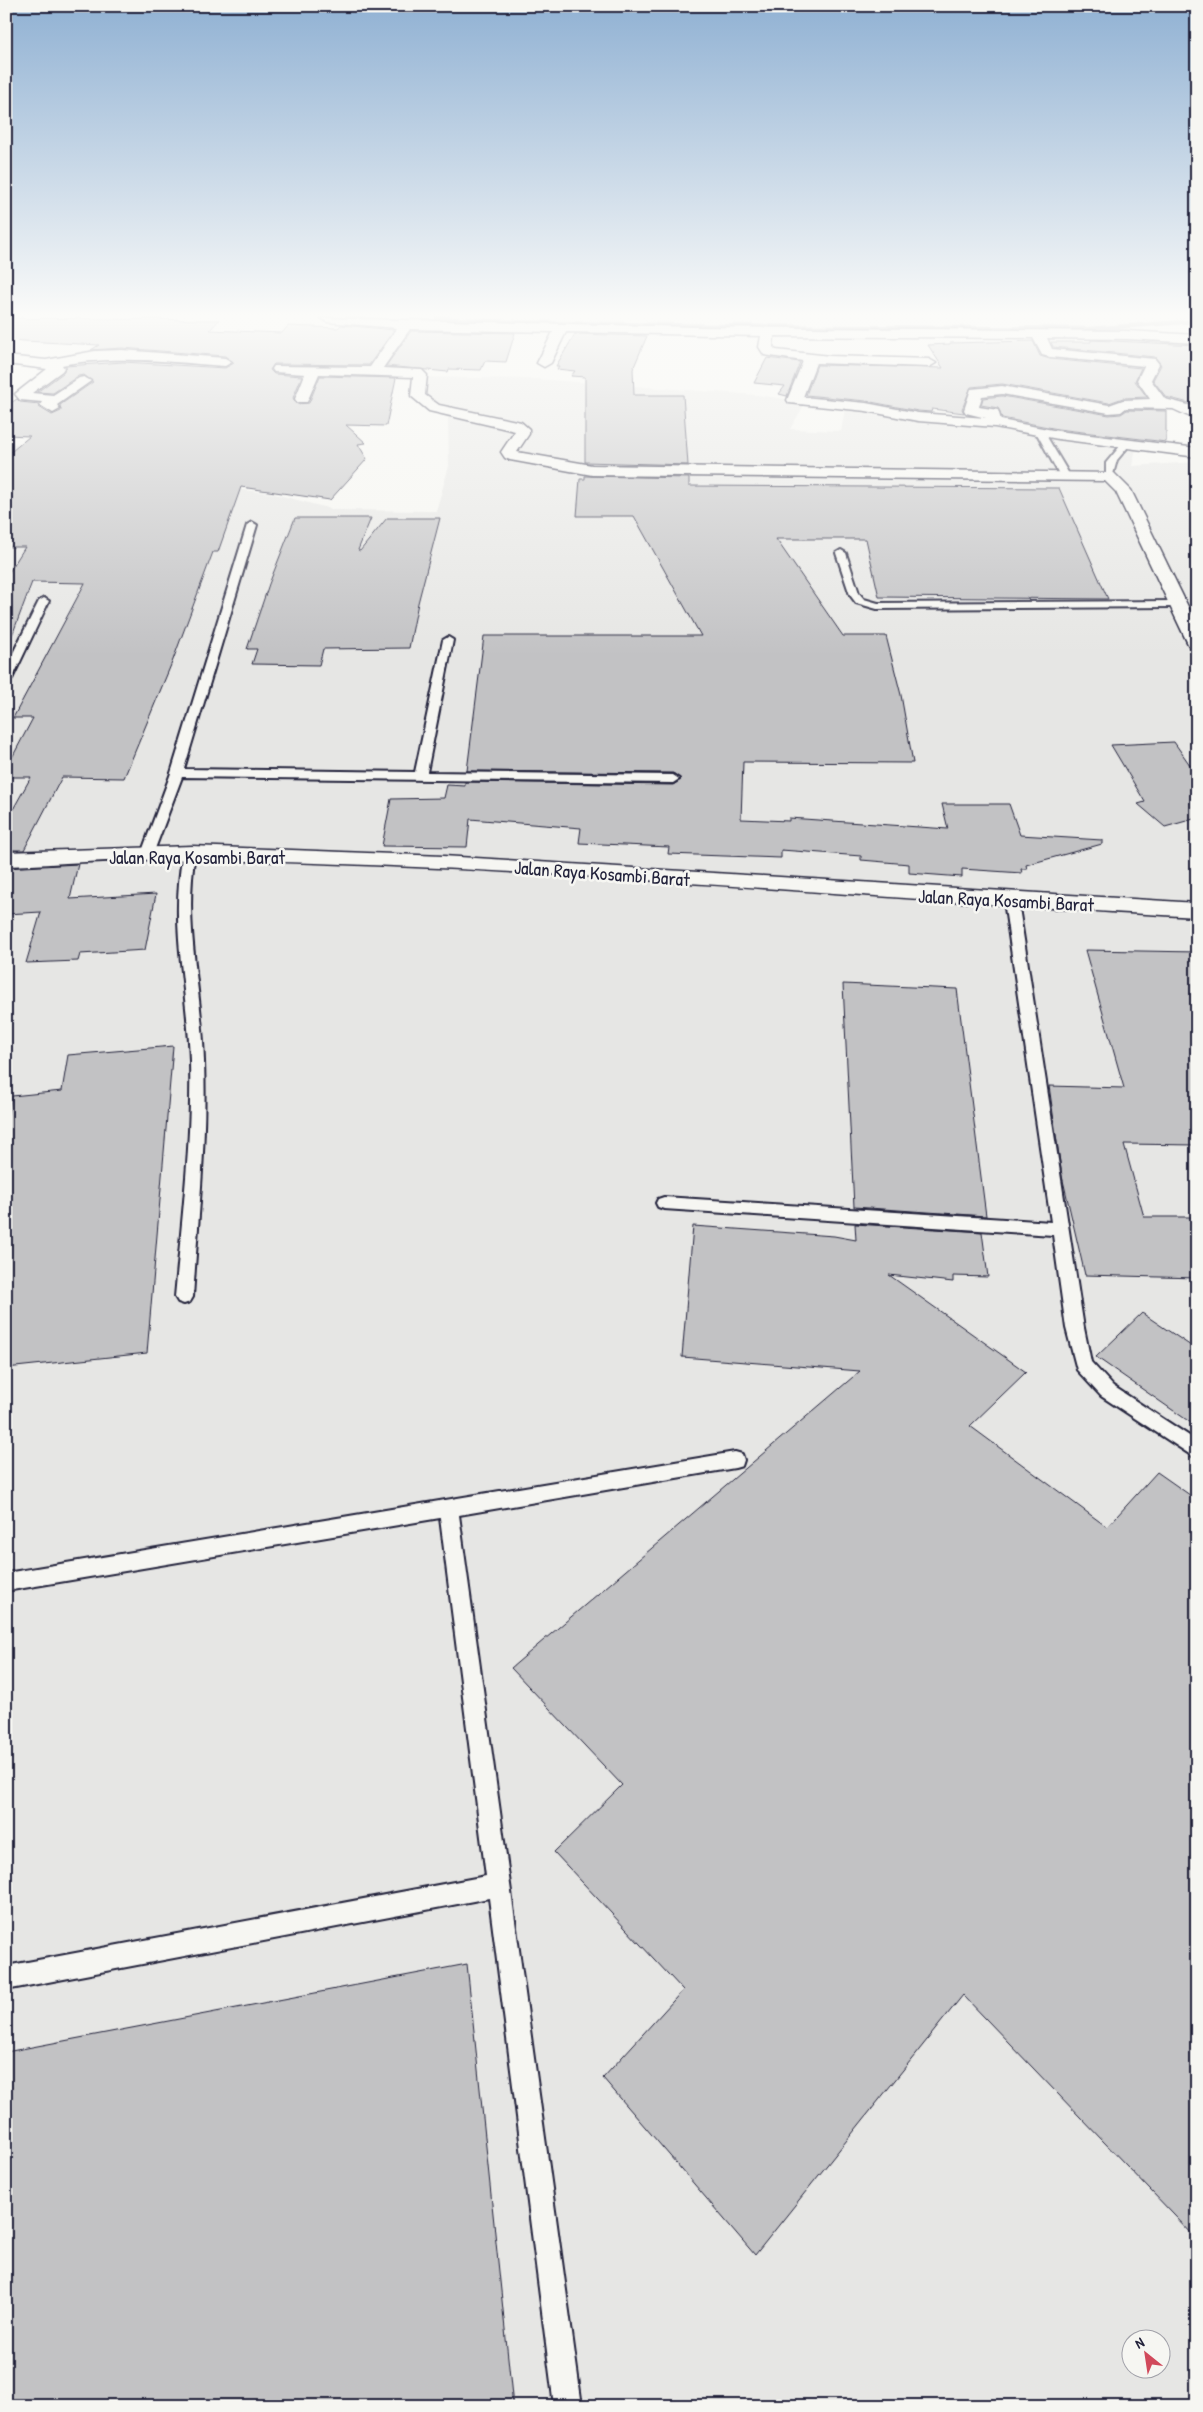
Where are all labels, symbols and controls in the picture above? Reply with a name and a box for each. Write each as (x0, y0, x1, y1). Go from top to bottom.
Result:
street label: Jalan Raya Kosambi Barat (109, 844, 285, 870)
street label: Jalan Raya Kosambi Barat (513, 854, 691, 892)
street label: Jalan Raya Kosambi Barat (917, 882, 1095, 918)
north arrow (1120, 2330, 1170, 2380)
text: N (1131, 2332, 1148, 2352)

